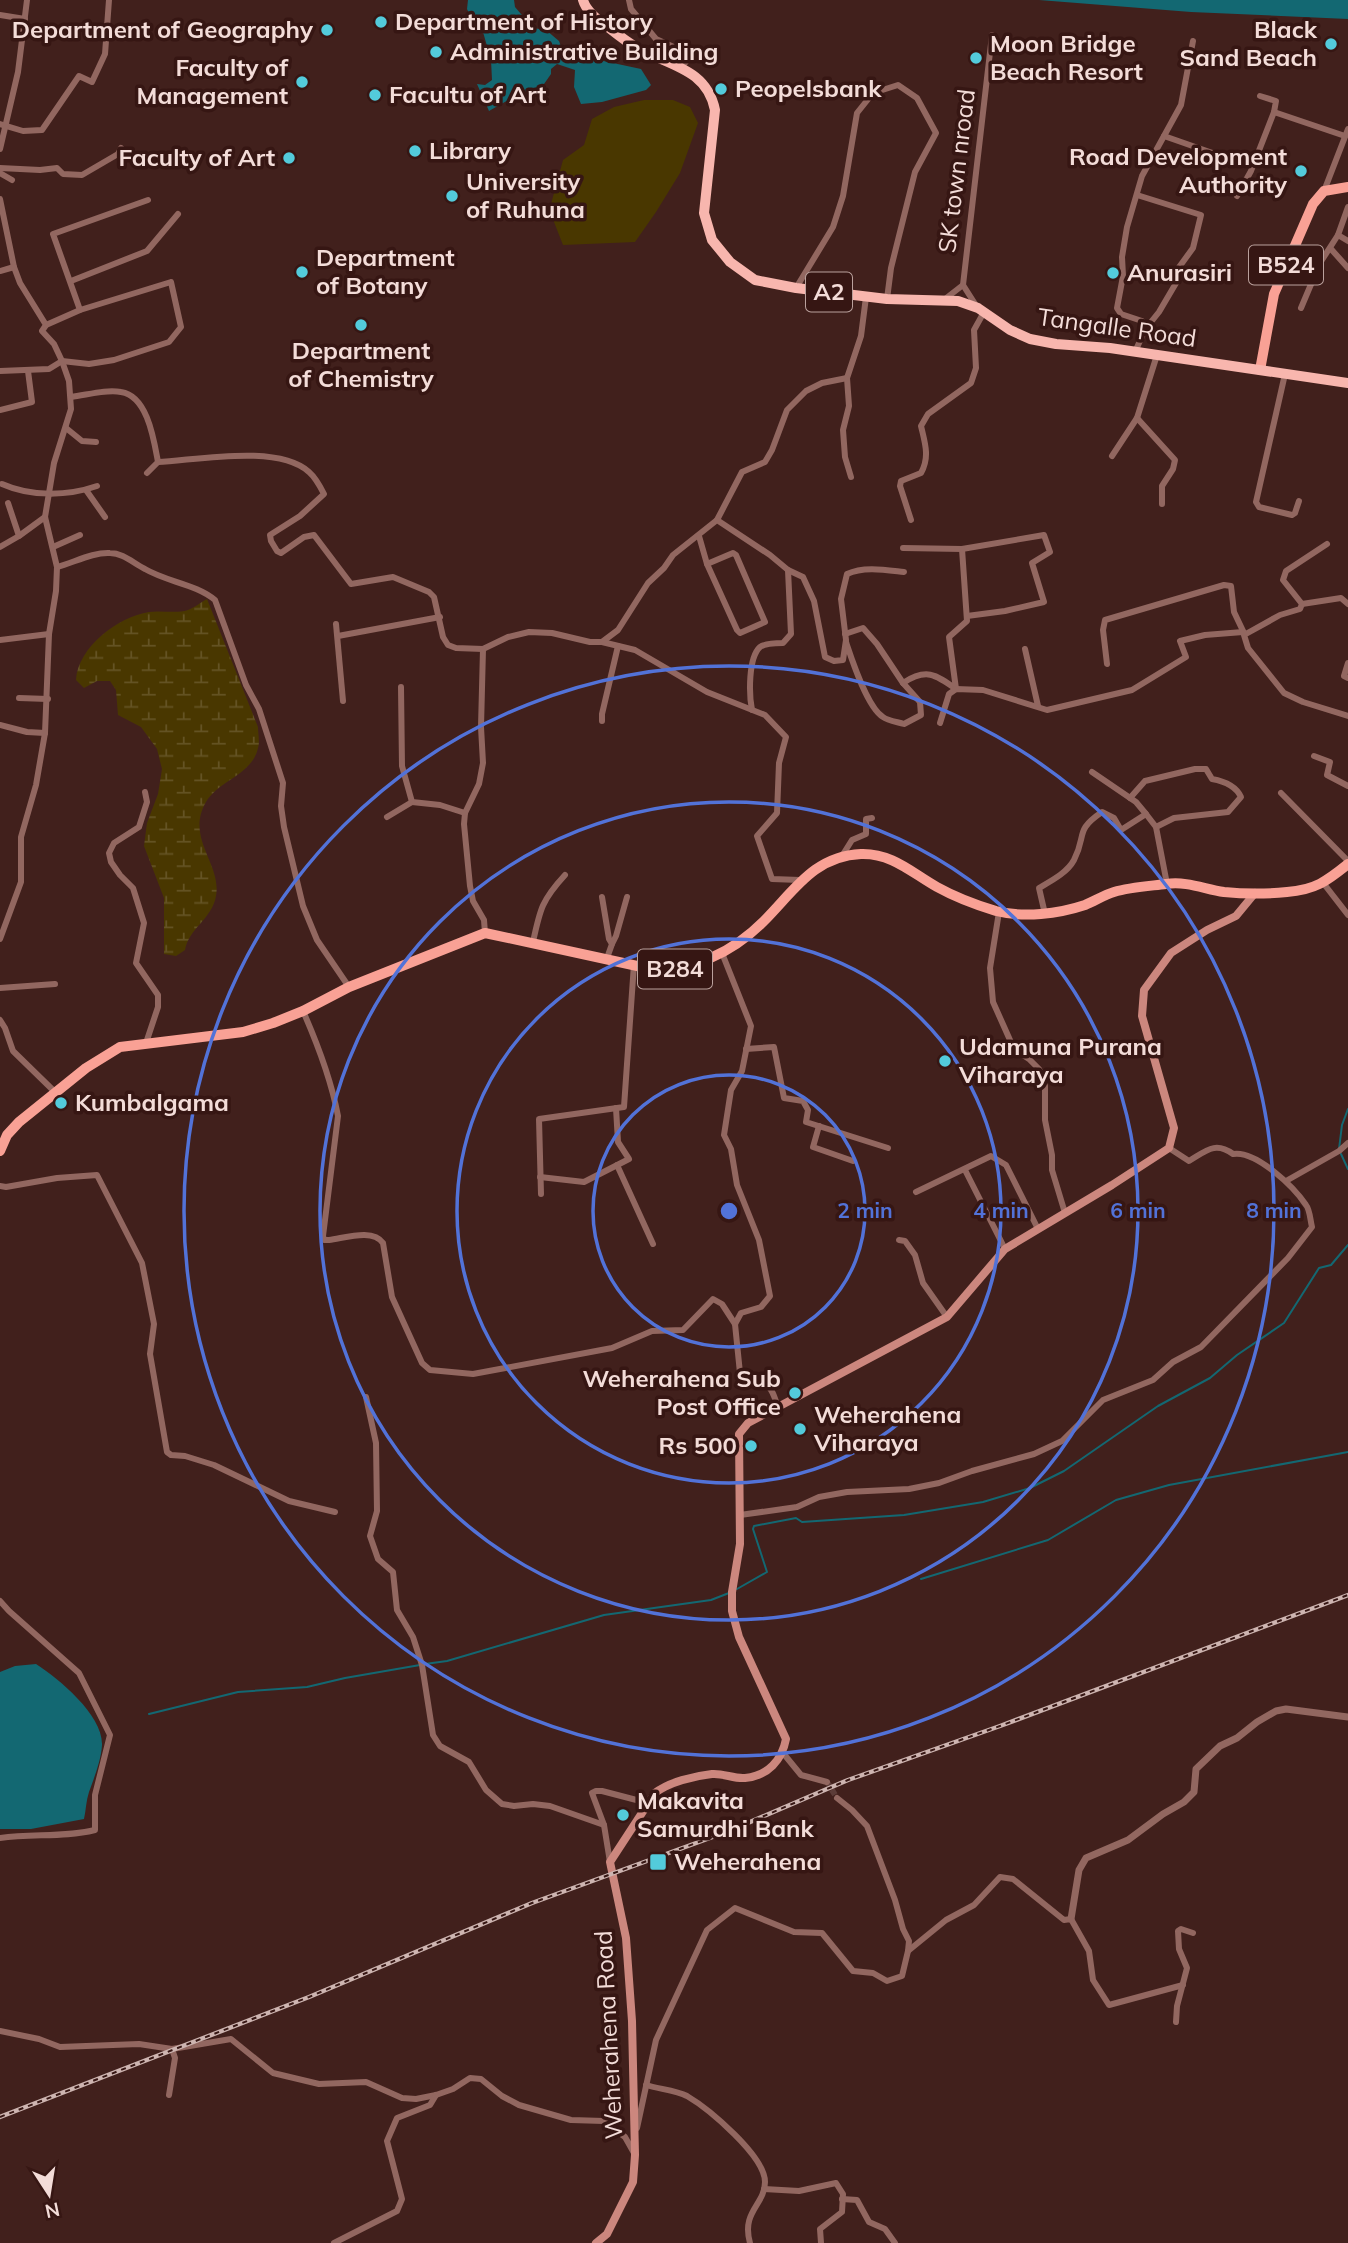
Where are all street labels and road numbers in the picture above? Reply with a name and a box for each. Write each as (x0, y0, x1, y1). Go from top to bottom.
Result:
street label: SK town nroad (931, 87, 981, 254)
road number: B524 (1249, 246, 1323, 284)
road number: A2 (806, 272, 852, 312)
street label: Tangalle Road (1036, 301, 1198, 353)
road number: B284 (638, 950, 712, 988)
street label: Weherahena Road (588, 1930, 628, 2140)

